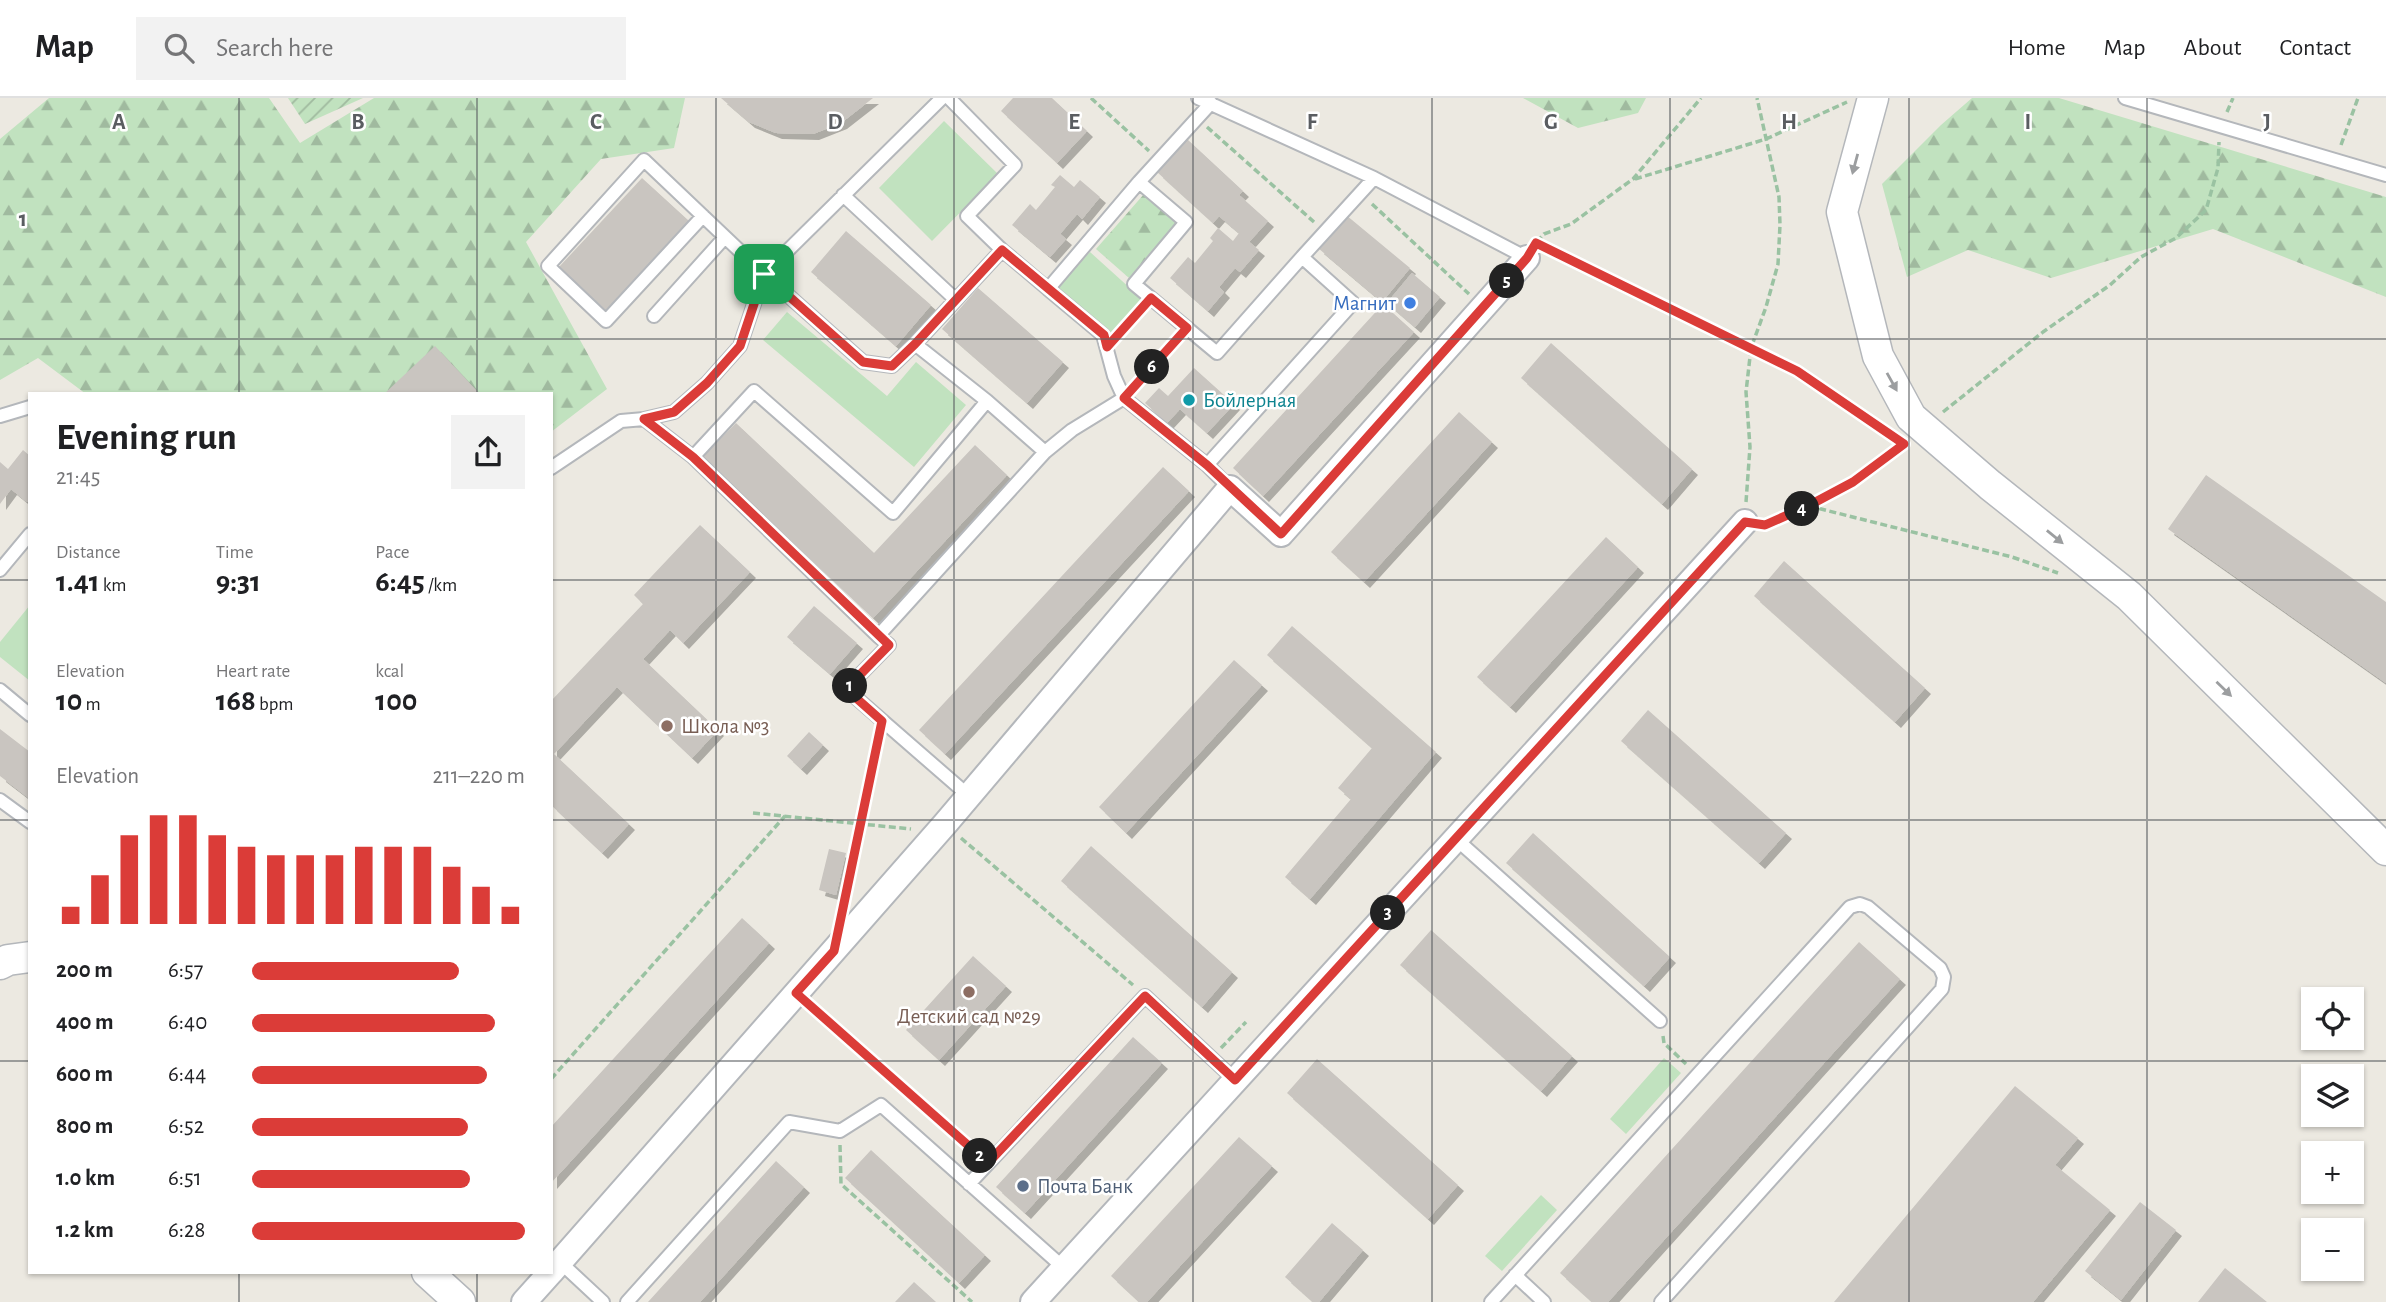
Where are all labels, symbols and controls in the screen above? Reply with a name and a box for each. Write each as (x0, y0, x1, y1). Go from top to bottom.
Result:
search box (136, 17, 626, 80)
icon: search (160, 29, 198, 67)
text: Map (35, 31, 94, 64)
text: Search here (216, 35, 334, 61)
text: Home (2008, 36, 2066, 60)
text: Map (2104, 36, 2146, 60)
text: About (2184, 36, 2241, 60)
text: Contact (2279, 36, 2351, 60)
text: A (112, 111, 126, 134)
text: B (351, 111, 365, 134)
text: C (590, 111, 602, 134)
text: D (827, 111, 843, 134)
text: E (1068, 111, 1080, 134)
text: F (1307, 111, 1318, 134)
text: G (1544, 111, 1558, 134)
text: H (1781, 111, 1797, 134)
text: I (2025, 111, 2031, 134)
text: J (2263, 111, 2271, 134)
one-way arrow (1849, 153, 1860, 175)
text: 1 (19, 208, 27, 231)
pin (734, 244, 794, 304)
icon: arrive (745, 255, 783, 293)
pin: 5 (1490, 264, 1524, 298)
text: 5 (1502, 271, 1511, 290)
place label: Магнит (1333, 293, 1396, 314)
marker: Магнит (1402, 295, 1418, 311)
pin: 6 (1134, 350, 1170, 384)
text: 6 (1147, 357, 1156, 376)
one-way arrow (1886, 372, 1898, 391)
place label: Бойлерная (1203, 390, 1296, 411)
marker: Бойлерная (1181, 392, 1197, 408)
button: share (451, 415, 525, 489)
text: Evening run (56, 419, 237, 457)
text: 21:45 (56, 466, 100, 489)
pin: 4 (1784, 492, 1820, 526)
text: 4 (1797, 499, 1806, 518)
one-way arrow (2046, 529, 2064, 543)
text: Distance (56, 543, 120, 562)
text: Time (216, 543, 254, 562)
text: Pace (375, 543, 410, 562)
text: 1.41 (56, 567, 100, 597)
text: 9:31 (216, 567, 261, 597)
text: 6:45 (375, 567, 425, 597)
text: km (100, 576, 127, 595)
text: /km (425, 576, 457, 595)
text: Elevation (56, 662, 125, 681)
text: Heart rate (216, 662, 290, 681)
text: kcal (375, 662, 404, 681)
pin: 1 (832, 668, 868, 704)
text: 1 (846, 676, 853, 695)
one-way arrow (2215, 680, 2232, 696)
text: 10 (56, 686, 82, 716)
text: 168 (216, 686, 256, 716)
text: 100 (375, 686, 417, 716)
text: m (82, 695, 101, 714)
text: bpm (256, 695, 293, 714)
place label: Школа №3 (681, 716, 769, 737)
marker: Школа №3 (659, 718, 675, 734)
text: Elevation (56, 765, 139, 788)
text: 211–220 m (432, 765, 525, 788)
pin: 3 (1370, 896, 1406, 930)
text: 3 (1383, 903, 1392, 922)
text: 200 m (56, 959, 113, 982)
text: 6:57 (168, 959, 203, 982)
marker: Детский сад №29 (961, 984, 977, 1000)
map controls (2301, 987, 2364, 1281)
button: locate (2301, 987, 2364, 1050)
place label: Детский сад №29 (897, 1006, 1041, 1027)
text: 400 m (56, 1011, 114, 1034)
text: 6:40 (168, 1011, 207, 1034)
text: 600 m (56, 1063, 113, 1086)
text: 6:44 (168, 1063, 206, 1086)
button: layers (2301, 1064, 2364, 1127)
text: 800 m (56, 1115, 113, 1138)
text: 6:52 (168, 1115, 204, 1138)
pin: 2 (962, 1138, 998, 1174)
button: + (2301, 1141, 2364, 1204)
text: 2 (975, 1146, 984, 1165)
text: 1.0 km (56, 1167, 115, 1190)
text: 6:51 (168, 1167, 202, 1190)
place label: Почта Банк (1037, 1176, 1133, 1197)
marker: Почта Банк (1015, 1178, 1031, 1194)
button: − (2301, 1218, 2364, 1281)
text: 1.2 km (56, 1219, 114, 1242)
text: 6:28 (168, 1219, 205, 1242)

